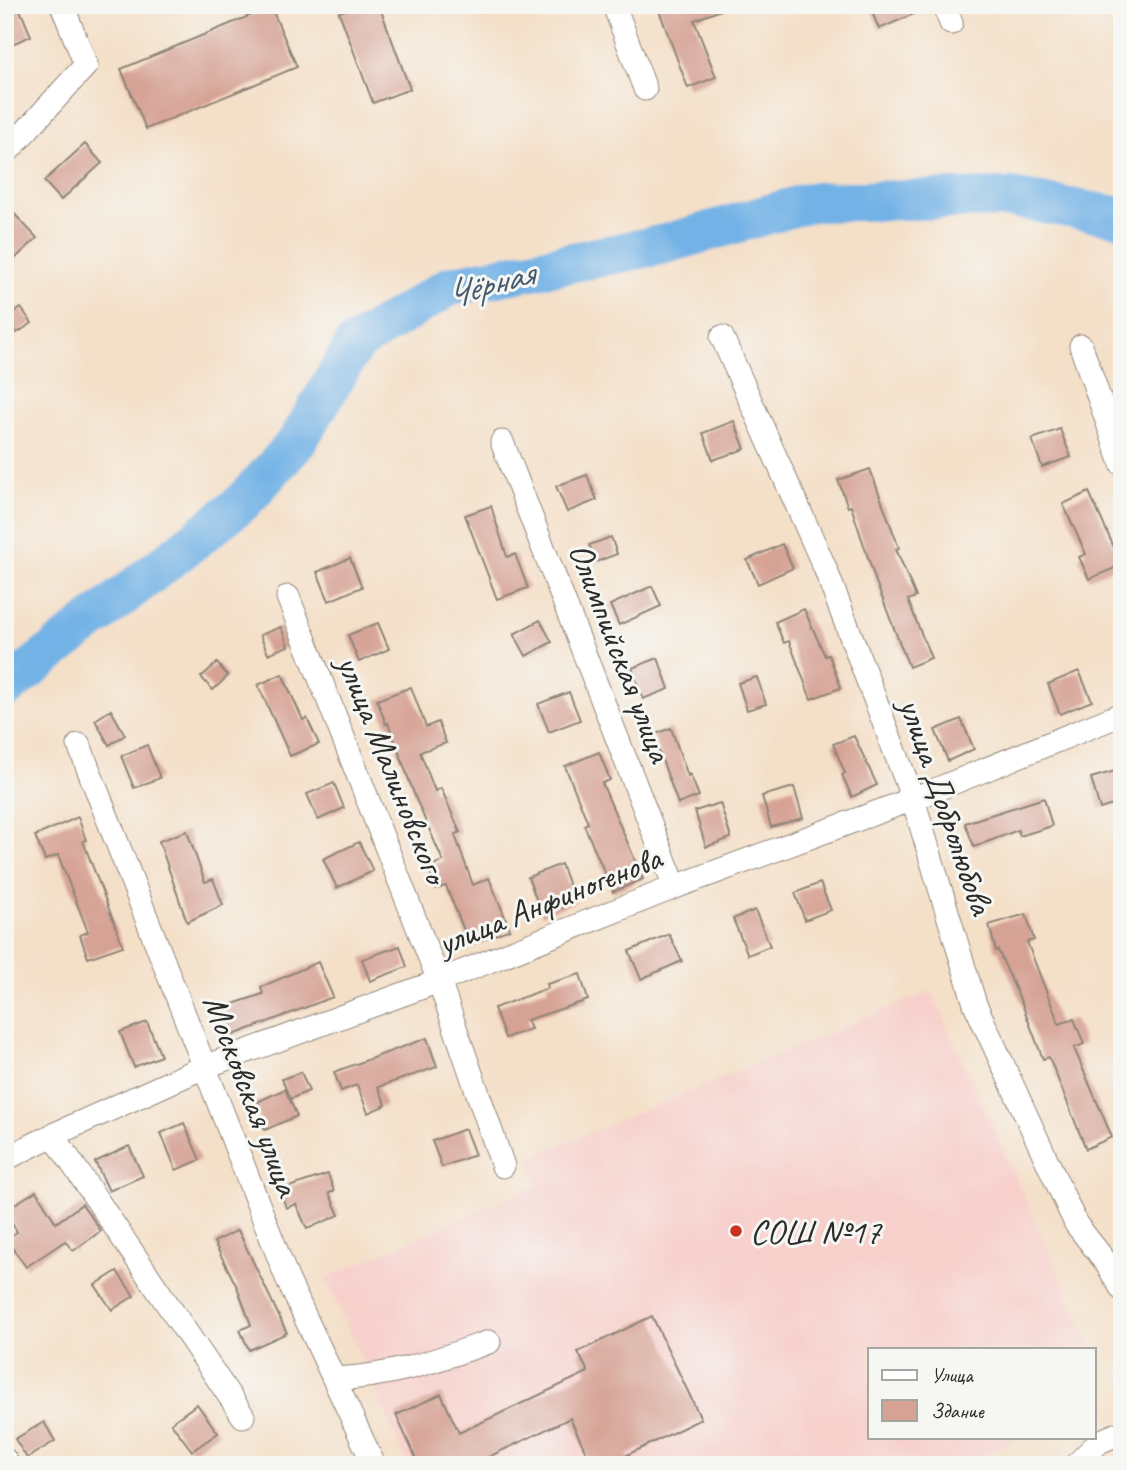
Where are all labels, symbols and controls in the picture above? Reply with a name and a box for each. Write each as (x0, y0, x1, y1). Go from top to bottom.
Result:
water label: Чёрная (441, 248, 544, 318)
street label: Олимпийская улица (558, 536, 684, 770)
street label: улица Малиновского (326, 647, 460, 893)
street label: улица Добролюбова (888, 690, 1005, 922)
street label: улица Анфиногенова (429, 834, 670, 967)
street label: Московская улица (193, 988, 311, 1205)
place label: СОШ №17 (750, 1209, 883, 1254)
marker: СОШ №17 (728, 1223, 744, 1239)
legend (868, 1348, 1096, 1438)
text: Улица (931, 1362, 974, 1388)
text: Здание (931, 1398, 985, 1424)

